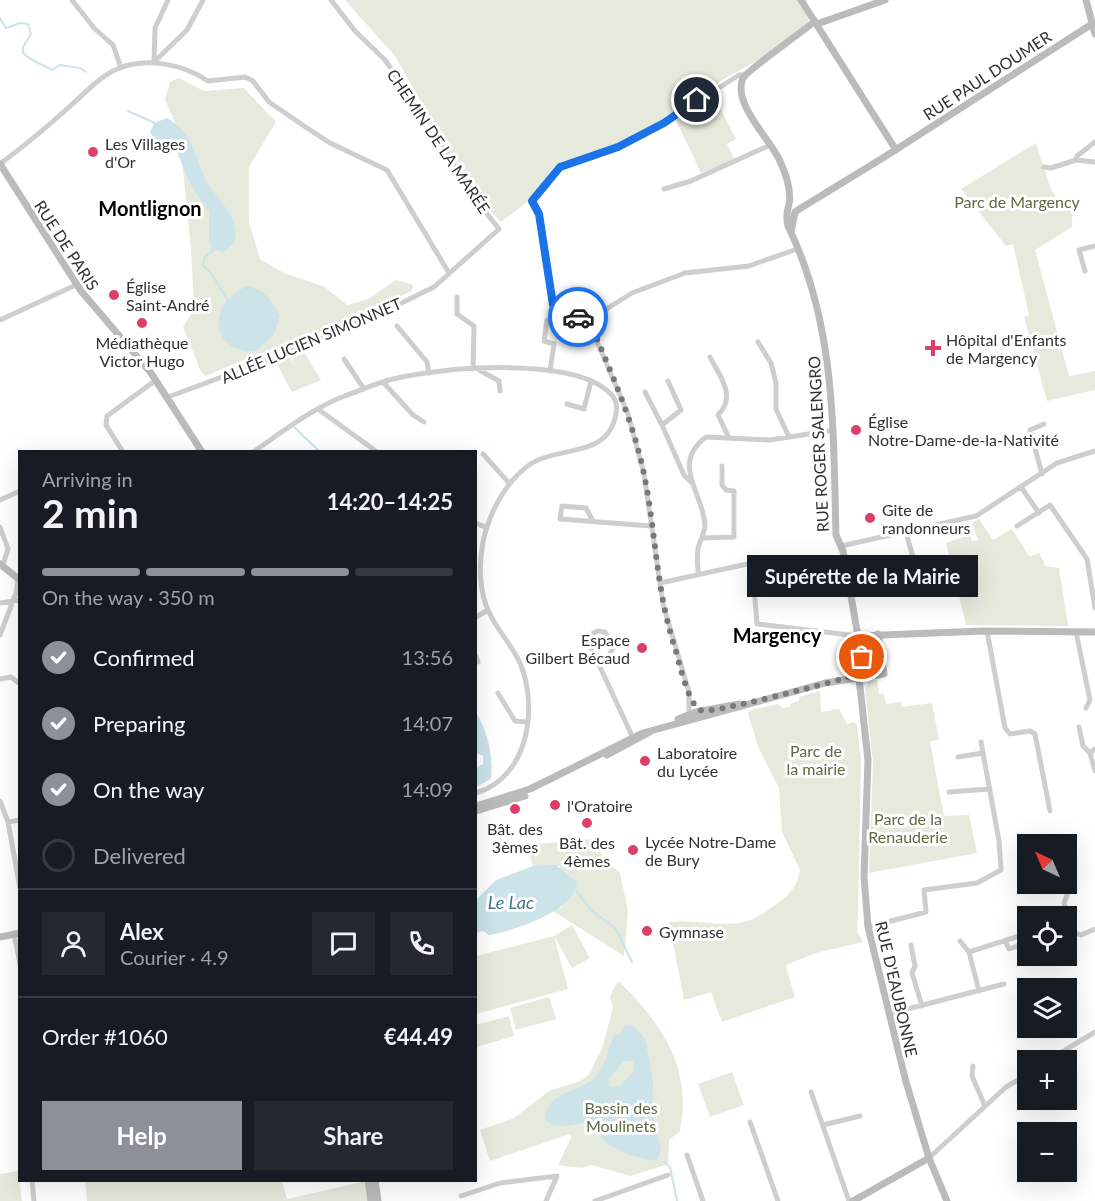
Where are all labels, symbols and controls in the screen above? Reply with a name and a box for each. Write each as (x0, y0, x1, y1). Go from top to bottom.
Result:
street label: RUE PAUL DOUMER (919, 26, 1055, 124)
street label: CHEMIN DE LA MARÉE (384, 65, 494, 217)
pin (671, 74, 722, 125)
icon: home (680, 83, 713, 116)
place label: Les Villages d'Or (105, 134, 185, 171)
marker: Les Villages d'Or (86, 145, 100, 159)
park label: Parc de Margency (954, 192, 1081, 211)
street label: RUE DE PARIS (31, 196, 103, 294)
district label: Montlignon (98, 196, 202, 220)
place label: Église Saint-André (126, 277, 210, 314)
courier (548, 287, 608, 347)
marker: Église Saint-André (107, 288, 121, 302)
street label: ALLÉE LUCIEN SIMONNET (218, 293, 405, 387)
icon: car (562, 301, 595, 334)
marker: Médiathèque Victor Hugo (135, 316, 149, 330)
place label: Hôpital d'Enfants de Margency (946, 330, 1067, 367)
place label: Médiathèque Victor Hugo (95, 333, 189, 370)
marker: Hôpital d'Enfants de Margency (924, 339, 942, 357)
street label: RUE ROGER SALENGRO (804, 355, 832, 532)
place label: Église Notre-Dame-de-la-Nativité (868, 412, 1059, 449)
marker: Église Notre-Dame-de-la-Nativité (849, 423, 863, 437)
text: Arriving in (42, 467, 133, 491)
text: 14:20–14:25 (327, 488, 453, 515)
text: 2 min (42, 490, 139, 536)
place label: Gite de randonneurs (882, 500, 971, 537)
marker: Gite de randonneurs (863, 511, 877, 525)
callout: Supérette de la Mairie (746, 555, 978, 597)
text: Supérette de la Mairie (765, 564, 960, 588)
text: On the way · 350 m (42, 585, 215, 609)
district label: Margency (733, 623, 822, 647)
place label: Espace Gilbert Bécaud (526, 630, 630, 667)
pin (836, 631, 887, 682)
icon: bag (845, 640, 878, 673)
icon: check (42, 641, 75, 674)
marker: Espace Gilbert Bécaud (635, 641, 649, 655)
text: Confirmed (93, 644, 195, 671)
text: 13:56 (402, 645, 453, 669)
icon: check (42, 707, 75, 740)
text: Preparing (93, 710, 185, 737)
text: 14:07 (402, 711, 453, 735)
park label: Parc de la mairie (787, 741, 845, 778)
place label: Laboratoire du Lycée (657, 743, 737, 780)
marker: Laboratoire du Lycée (638, 754, 652, 768)
icon: check (42, 773, 75, 806)
text: On the way (93, 776, 204, 803)
text: 14:09 (402, 777, 453, 801)
place label: l'Oratoire (567, 796, 633, 815)
marker: l'Oratoire (548, 798, 562, 812)
marker: Bât. des 3èmes (508, 802, 522, 816)
park label: Parc de la Renauderie (868, 809, 948, 846)
marker: Bât. des 4èmes (580, 816, 594, 830)
place label: Bât. des 3èmes (487, 819, 543, 856)
place label: Lycée Notre-Dame de Bury (645, 832, 776, 869)
place label: Bât. des 4èmes (559, 833, 615, 870)
north arrow (1017, 834, 1077, 894)
map controls (1017, 834, 1077, 1182)
text: Delivered (93, 842, 186, 869)
marker: Lycée Notre-Dame de Bury (626, 843, 640, 857)
water label: Le Lac (488, 891, 534, 913)
button: locate (1017, 906, 1077, 966)
button: person (42, 912, 105, 975)
button: chat (312, 912, 375, 975)
button: phone (390, 912, 453, 975)
text: Alex (120, 918, 164, 945)
street label: RUE D'EAUBONNE (872, 919, 922, 1059)
place label: Gymnase (659, 922, 724, 941)
marker: Gymnase (640, 924, 654, 938)
text: Courier · 4.9 (120, 945, 229, 969)
button: layers (1017, 978, 1077, 1038)
text: Order #1060 (42, 1023, 168, 1050)
text: €44.49 (384, 1023, 453, 1050)
button: + (1017, 1050, 1077, 1110)
park label: Bassin des Moulinets (584, 1098, 658, 1135)
button: Help (42, 1101, 242, 1170)
button: Share (254, 1101, 453, 1170)
button: − (1017, 1122, 1077, 1182)

